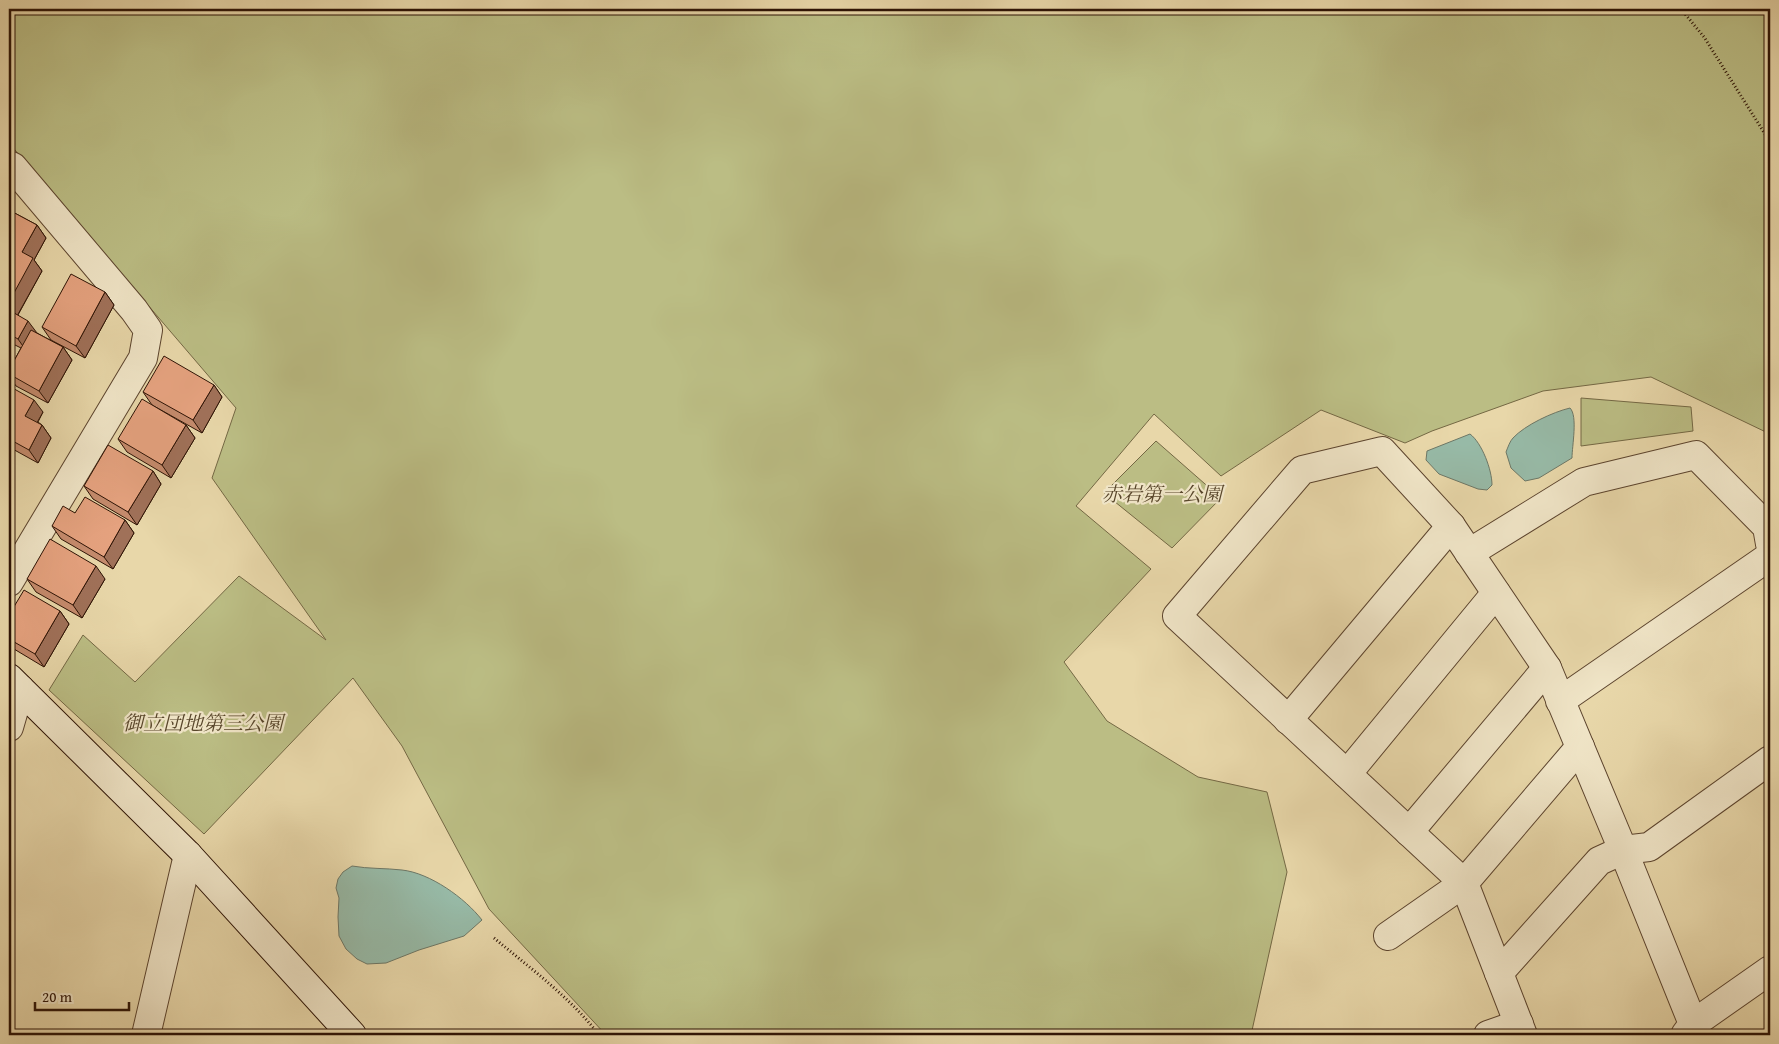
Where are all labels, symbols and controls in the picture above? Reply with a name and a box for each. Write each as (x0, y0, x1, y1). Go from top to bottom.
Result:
park label: 赤岩第一公園 (1102, 479, 1225, 508)
park label: 御立団地第三公園 (123, 708, 286, 737)
scale bar (35, 979, 129, 1011)
text: 20 m (42, 986, 73, 1007)

